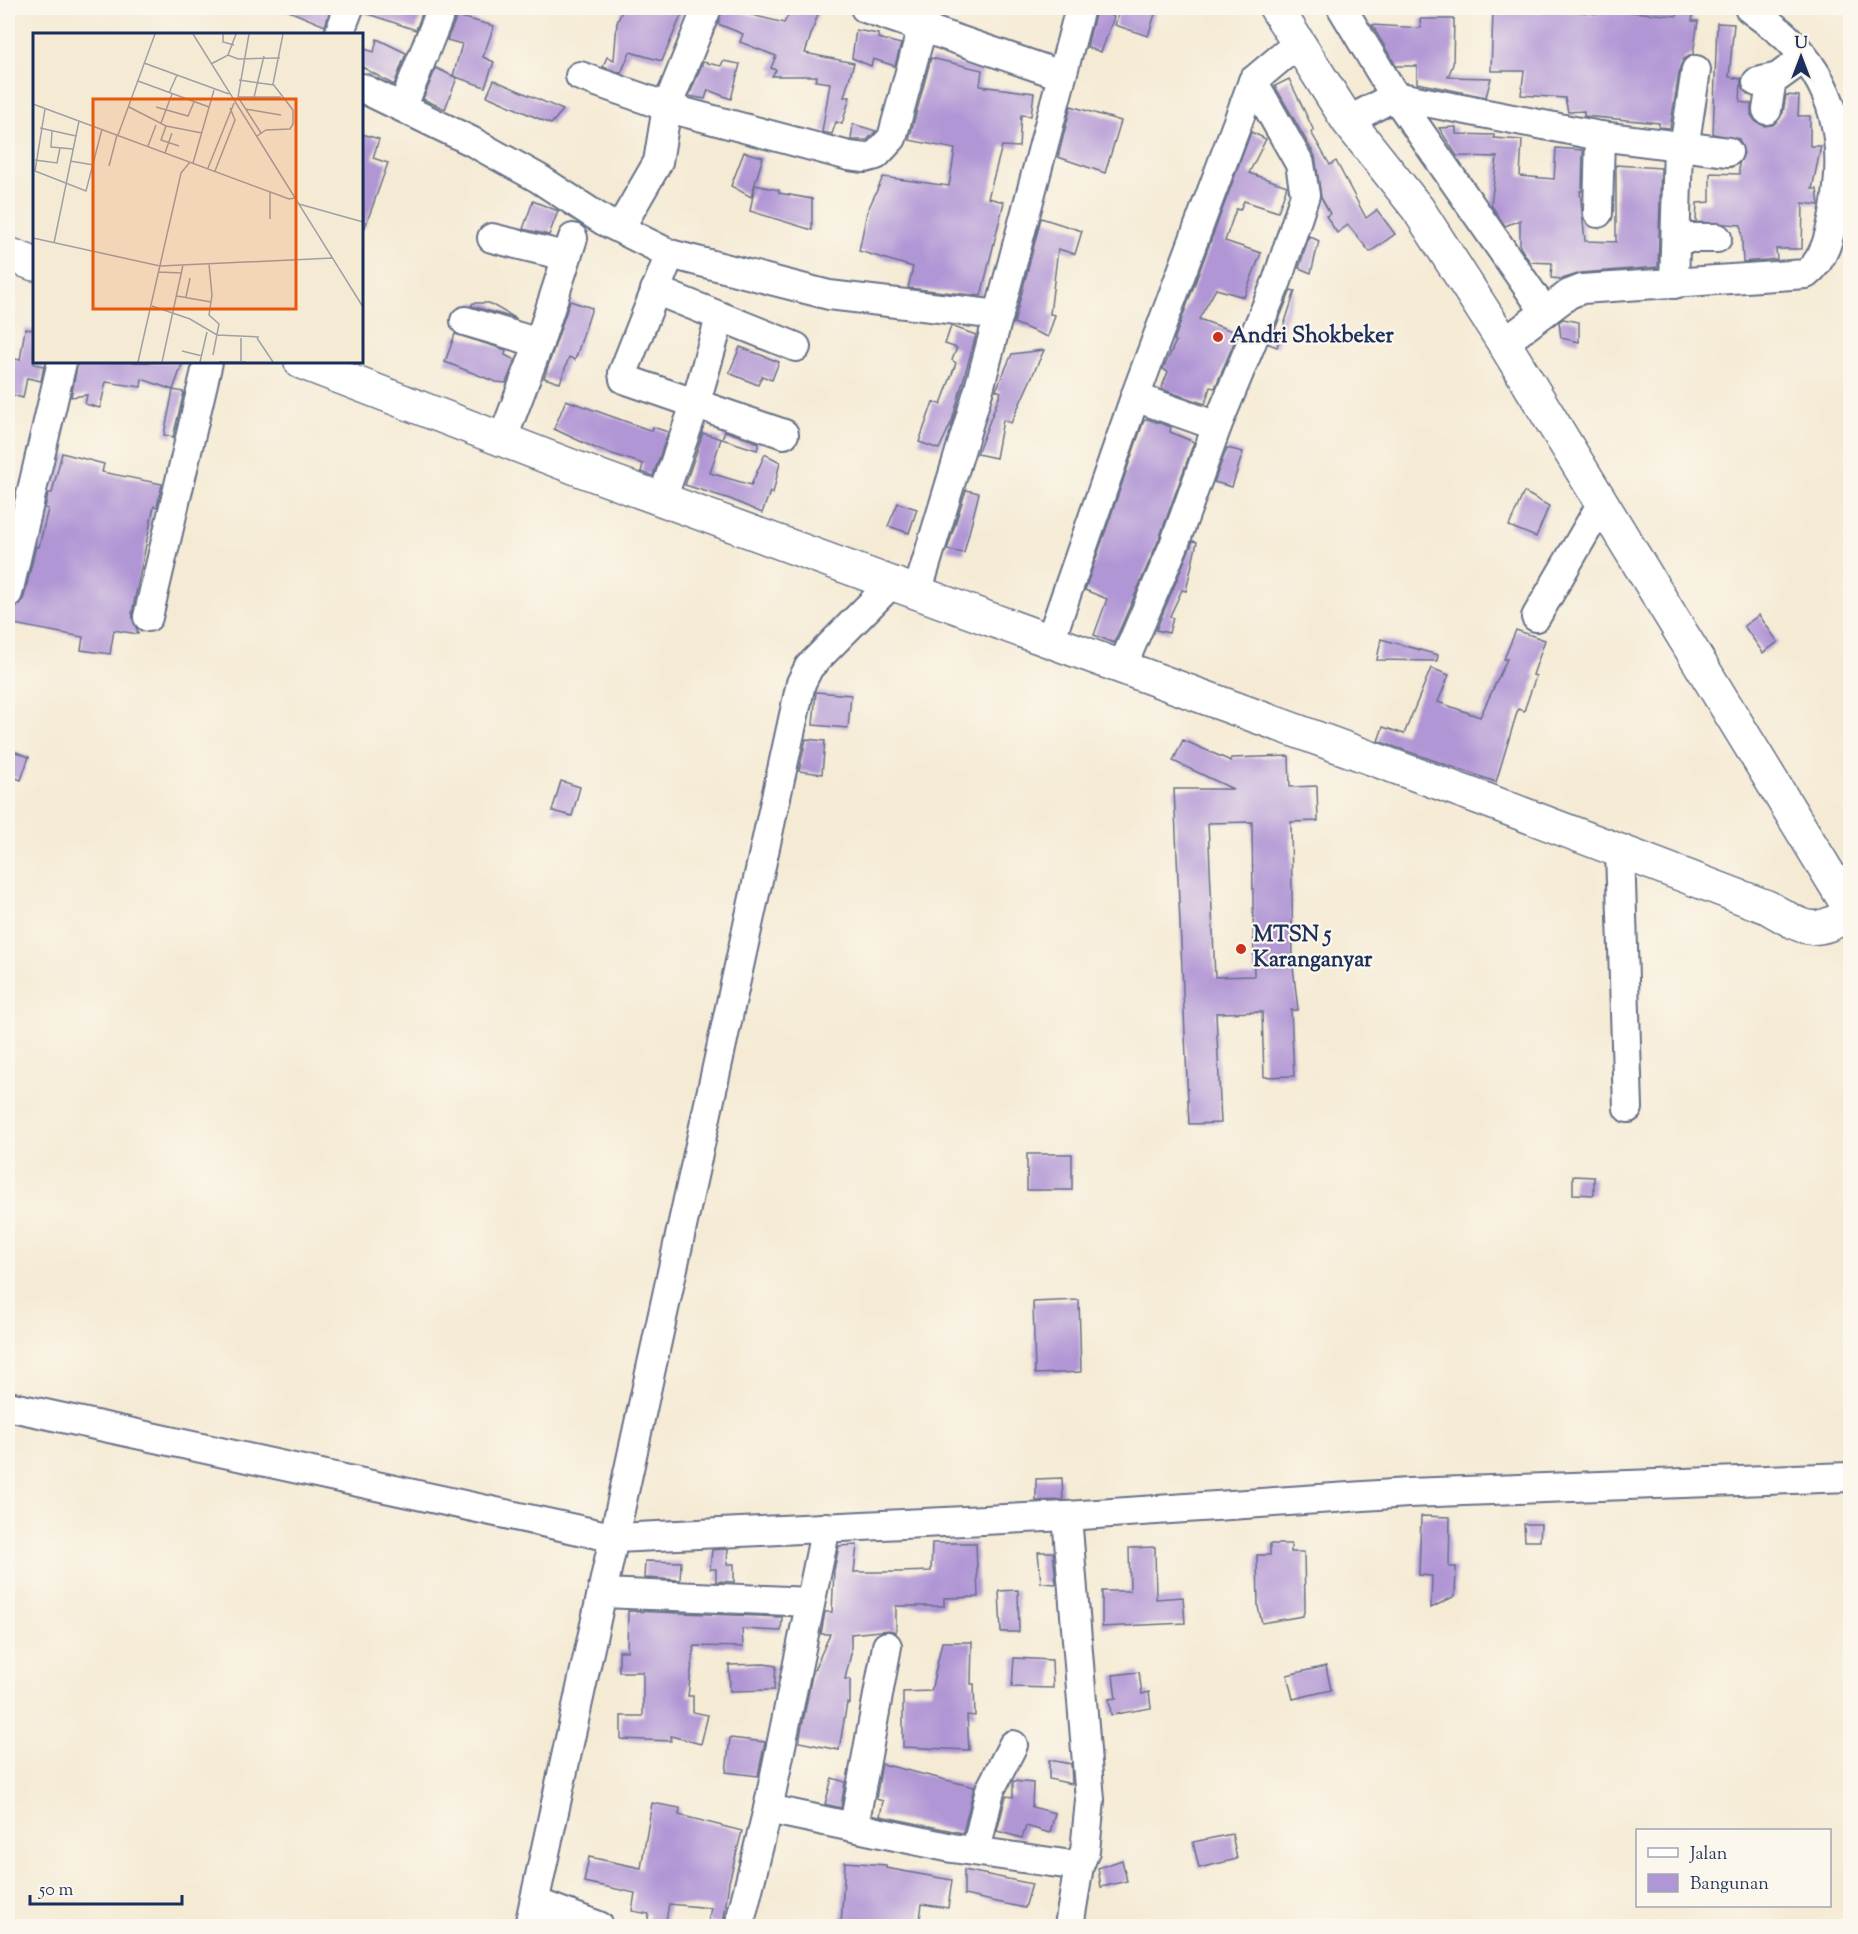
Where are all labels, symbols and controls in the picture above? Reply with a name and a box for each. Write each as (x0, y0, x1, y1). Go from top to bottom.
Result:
north arrow (1771, 27, 1831, 87)
inset map (33, 33, 363, 363)
text: U (1794, 33, 1808, 56)
place label: Andri Shokbeker (1230, 321, 1395, 353)
marker: Andri Shokbeker (1211, 330, 1225, 344)
place label: MTSN 5 Karanganyar (1253, 920, 1373, 977)
marker: MTSN 5 Karanganyar (1234, 942, 1248, 956)
legend (1636, 1829, 1831, 1907)
text: Jalan (1689, 1842, 1728, 1868)
scale bar (30, 1868, 182, 1906)
text: Bangunan (1690, 1872, 1769, 1898)
text: 50 m (38, 1878, 74, 1904)

